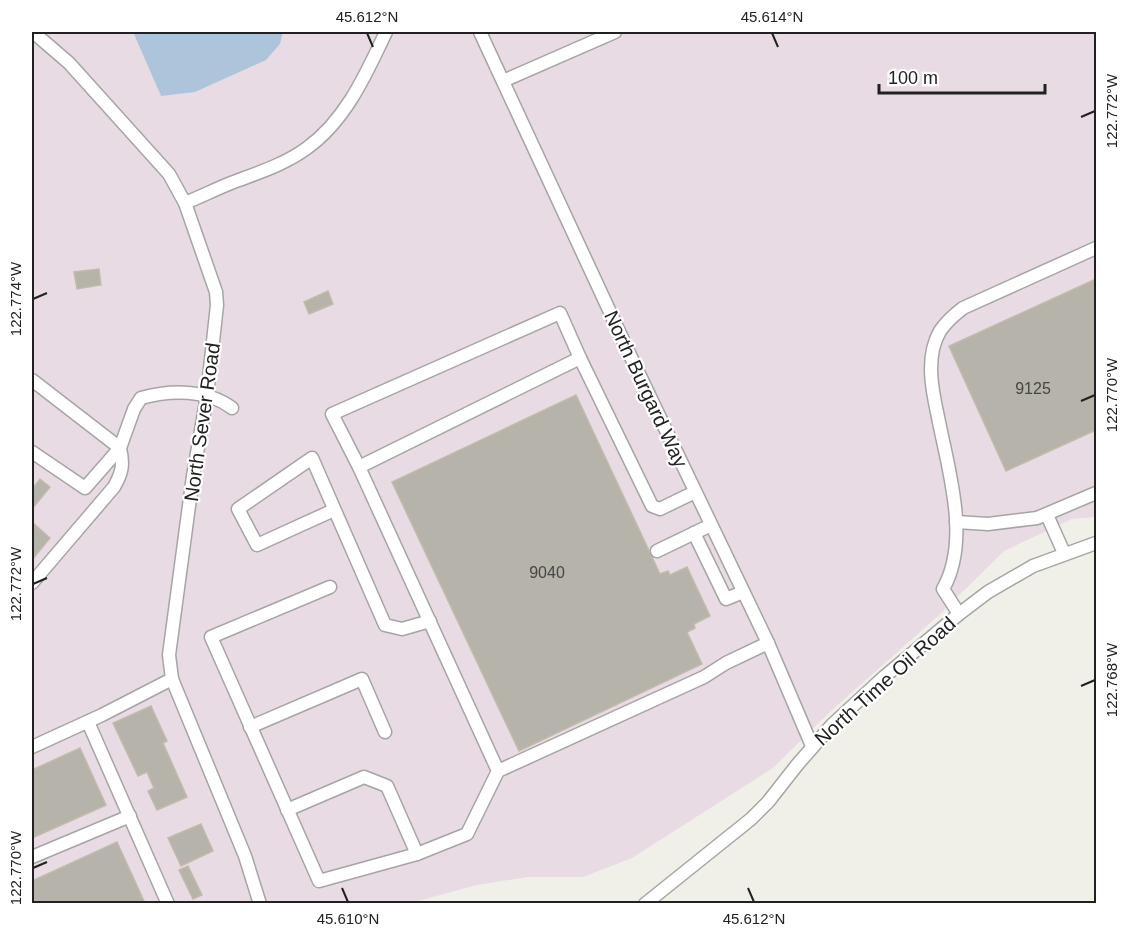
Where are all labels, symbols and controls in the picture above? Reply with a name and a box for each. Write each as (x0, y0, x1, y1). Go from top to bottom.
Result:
text: 45.612°N (336, 8, 398, 25)
text: 45.614°N (741, 8, 803, 25)
scale bar (879, 57, 1046, 95)
text: 100 m (888, 68, 938, 88)
text: 122.772°W (1103, 73, 1120, 148)
text: 122.774°W (7, 261, 24, 336)
street label: North Burgard Way (600, 307, 692, 471)
street label: North Sever Road (180, 341, 224, 503)
text: 122.770°W (1103, 357, 1120, 432)
house number: 9125 (1015, 380, 1051, 397)
text: 122.772°W (7, 546, 24, 621)
house number: 9040 (529, 564, 565, 581)
street label: North Time Oil Road (810, 612, 960, 750)
text: 122.768°W (1103, 642, 1120, 717)
text: 122.770°W (7, 830, 24, 905)
text: 45.610°N (317, 910, 379, 927)
text: 45.612°N (723, 910, 785, 927)

